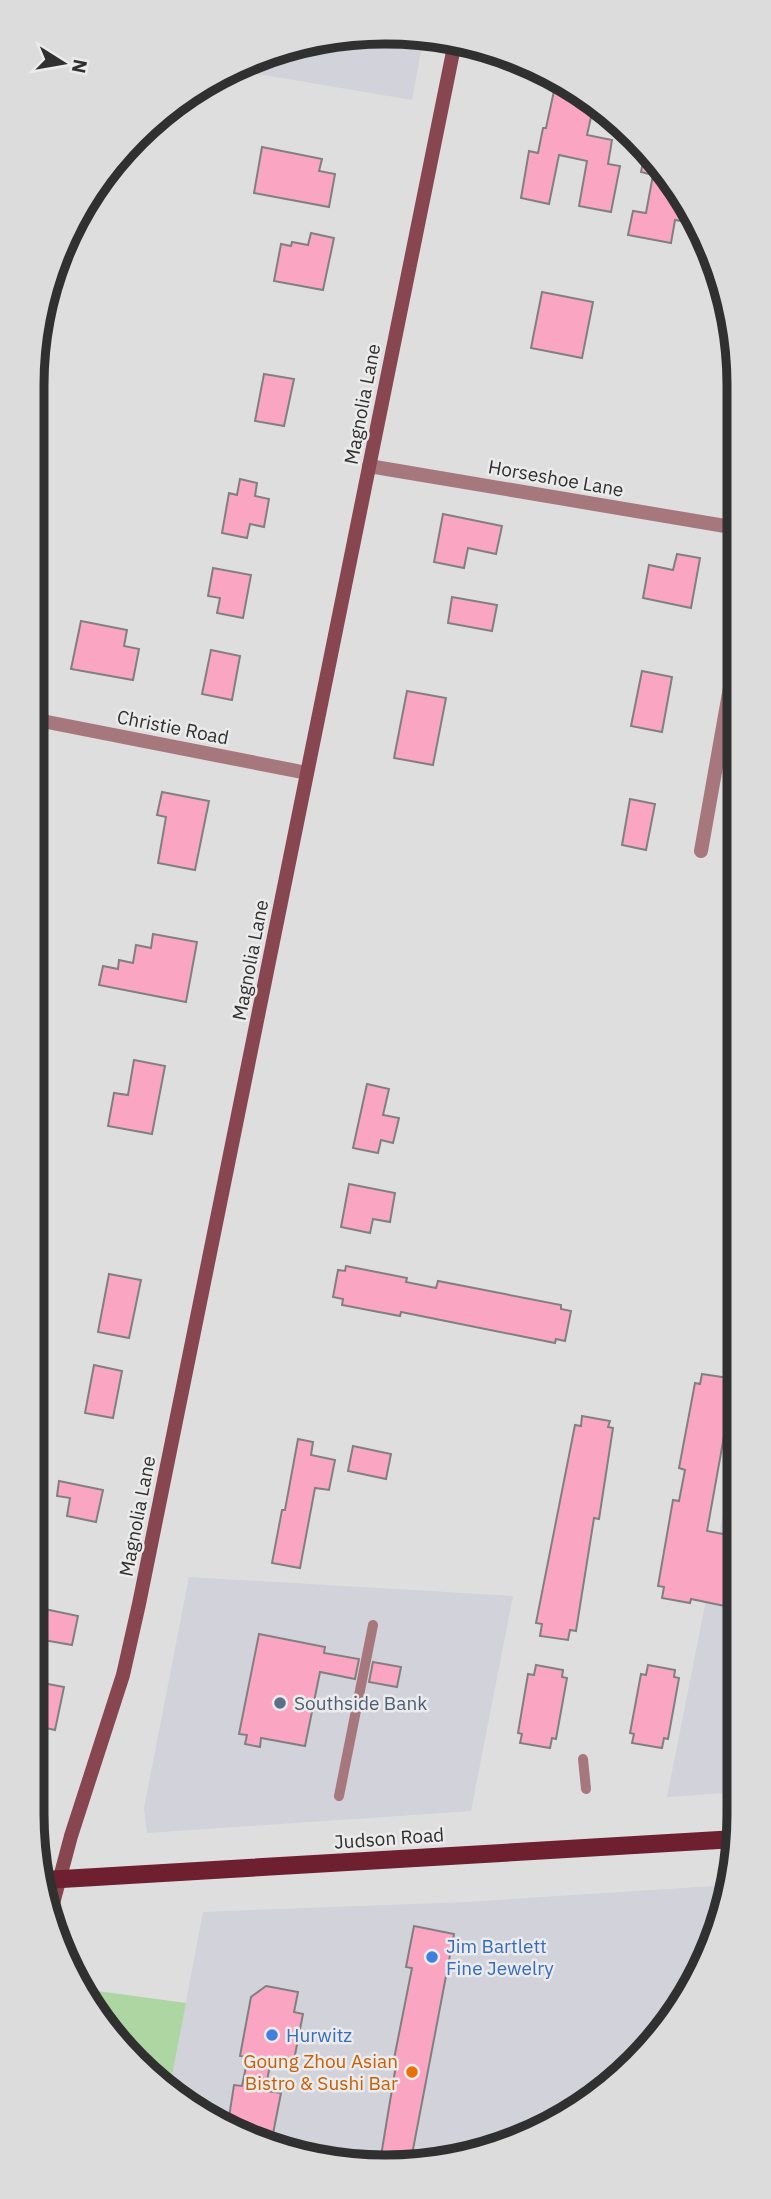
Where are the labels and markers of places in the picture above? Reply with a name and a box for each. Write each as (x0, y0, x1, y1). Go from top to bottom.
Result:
place label: Southside Bank (294, 1691, 427, 1715)
marker: Southside Bank (272, 1695, 288, 1711)
place label: Jim Bartlett Fine Jewelry (446, 1934, 554, 1980)
marker: Jim Bartlett Fine Jewelry (424, 1949, 440, 1965)
place label: Hurwitz (286, 2023, 352, 2047)
marker: Hurwitz (264, 2027, 280, 2043)
place label: Goung Zhou Asian Bistro & Sushi Bar (243, 2049, 398, 2095)
marker: Goung Zhou Asian Bistro & Sushi Bar (404, 2064, 420, 2080)

